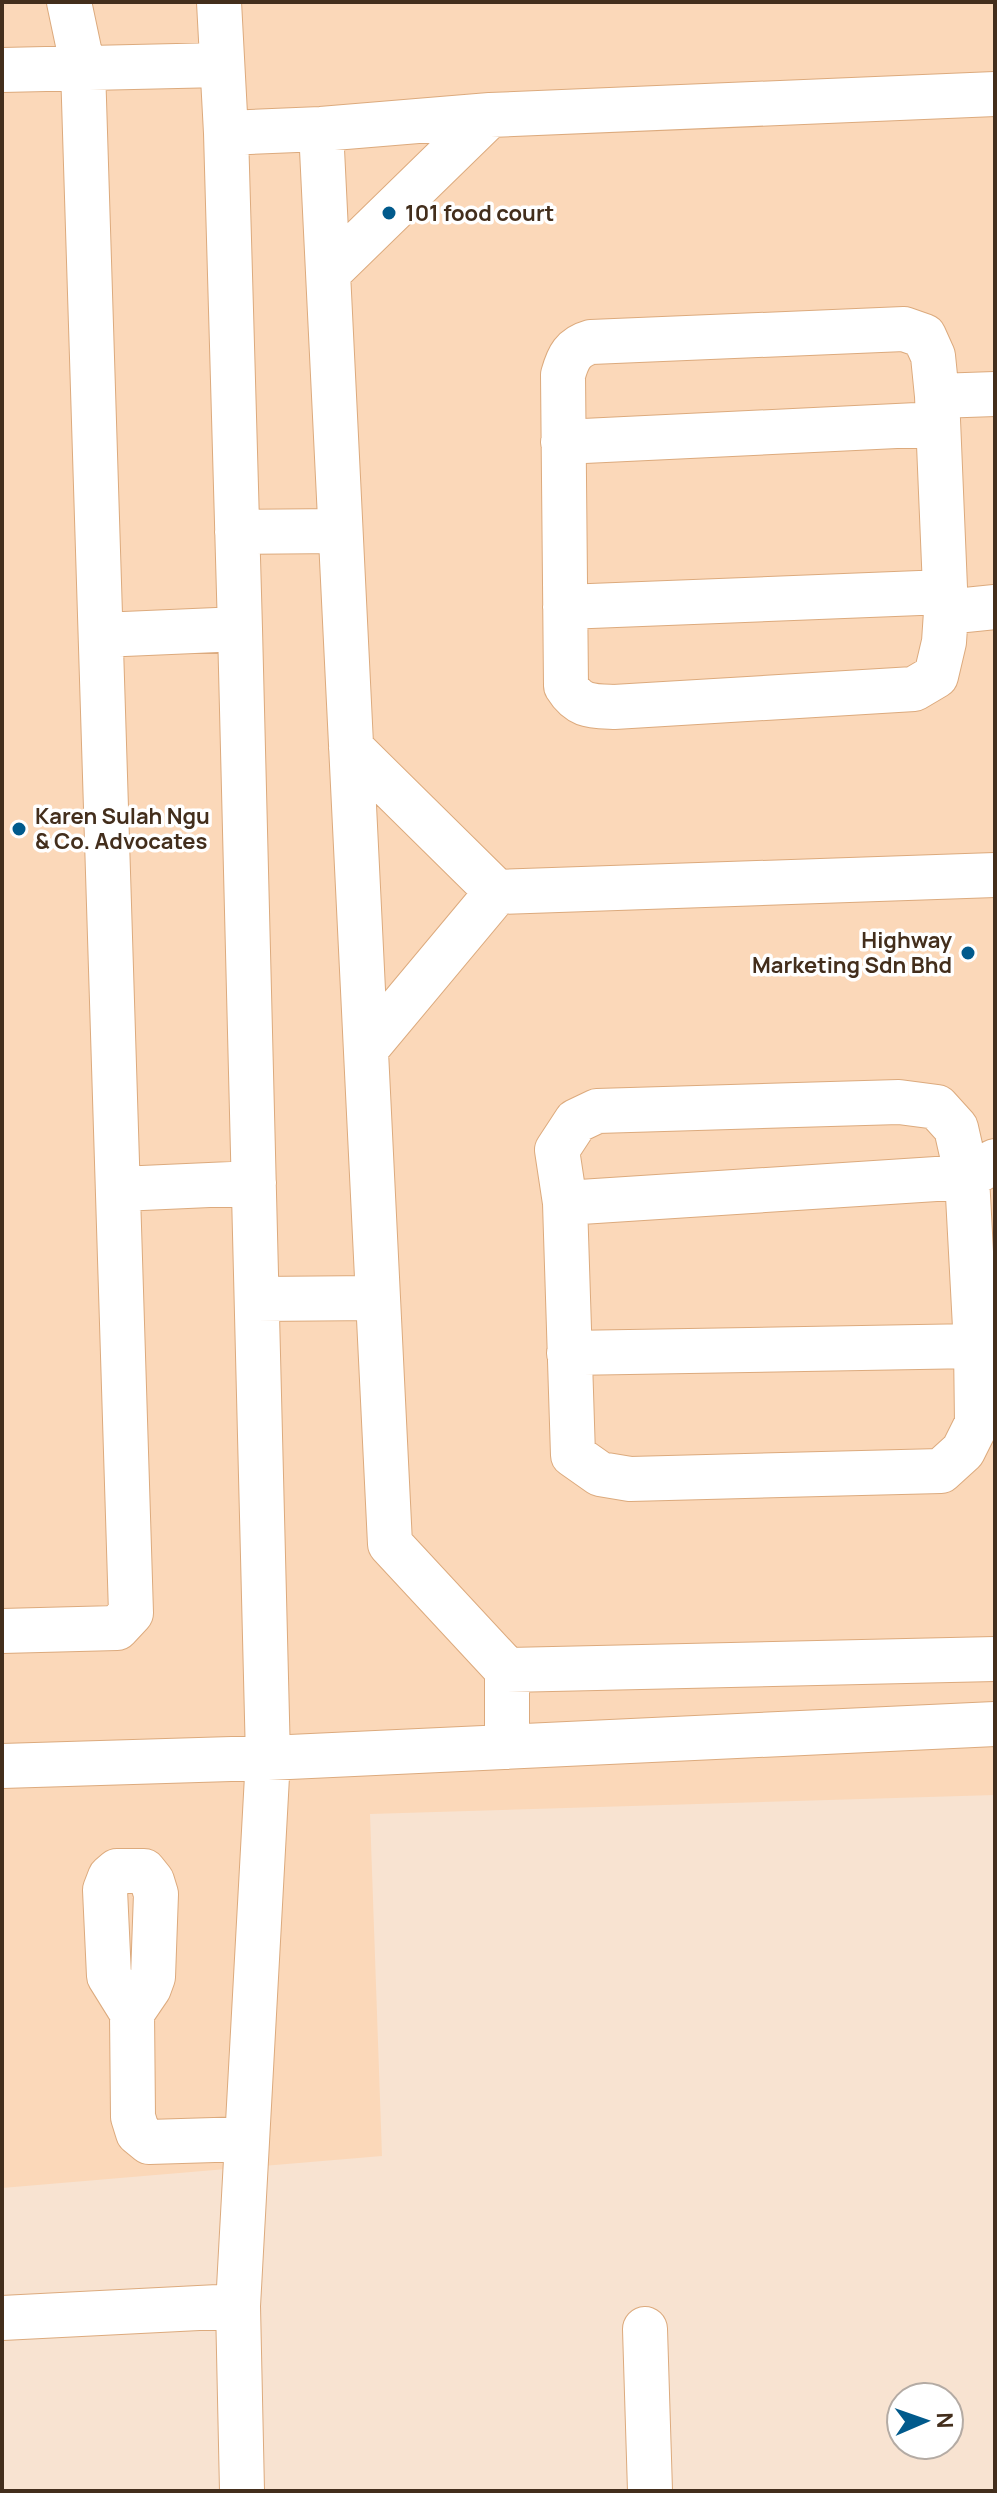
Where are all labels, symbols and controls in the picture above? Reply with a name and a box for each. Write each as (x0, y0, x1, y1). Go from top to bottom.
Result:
place label: 101 food court (405, 198, 554, 228)
marker: 101 food court (380, 204, 398, 222)
place label: Karen Sulah Ngu & Co. Advocates (35, 801, 210, 856)
marker: Karen Sulah Ngu & Co. Advocates (10, 820, 28, 838)
place label: Highway Marketing Sdn Bhd (752, 925, 953, 980)
marker: Highway Marketing Sdn Bhd (959, 944, 977, 962)
north arrow (885, 2381, 965, 2461)
text: N (930, 2412, 960, 2429)

